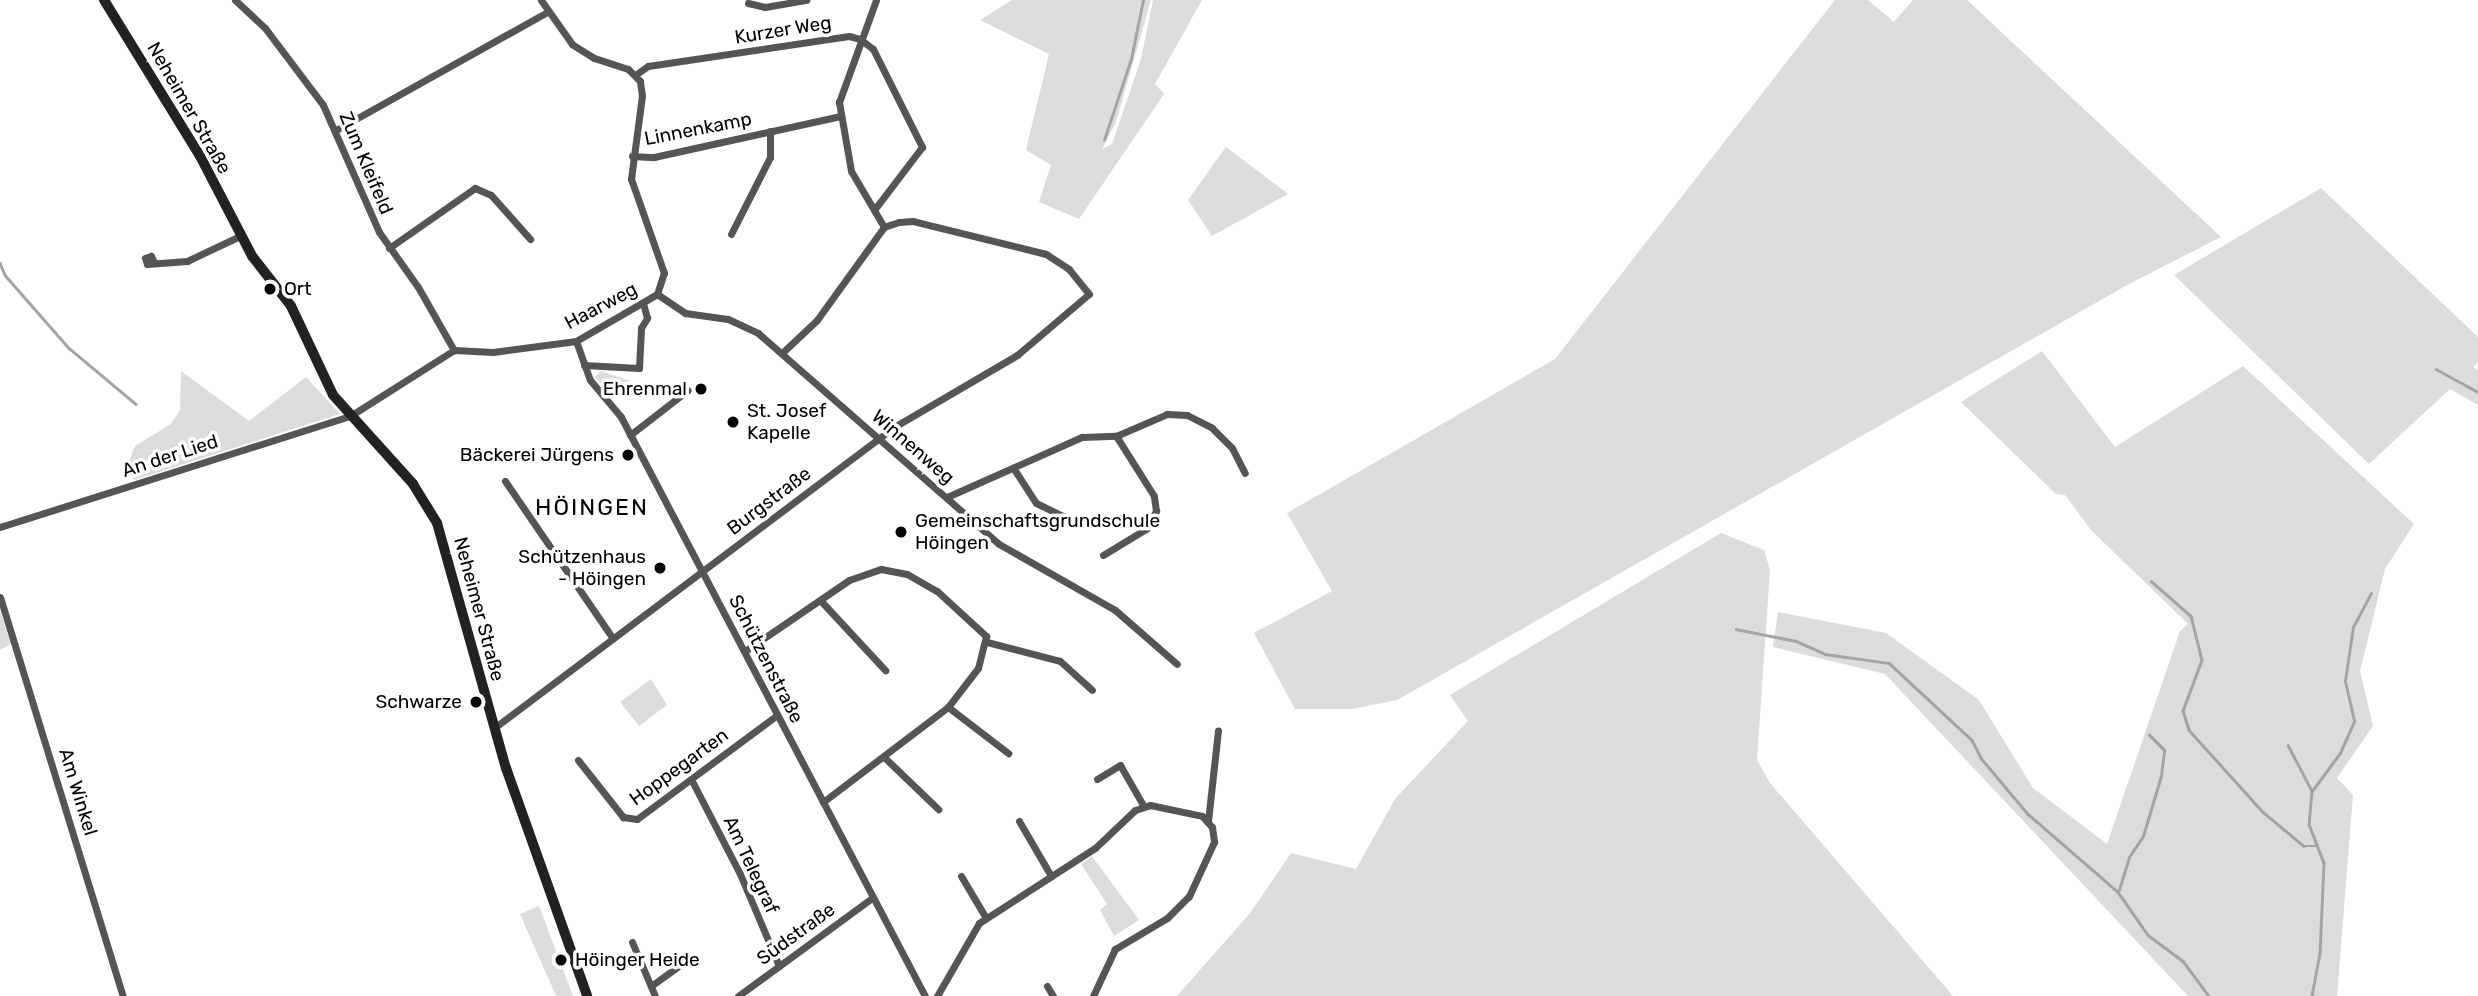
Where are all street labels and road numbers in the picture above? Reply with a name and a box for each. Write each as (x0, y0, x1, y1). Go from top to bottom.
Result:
street label: Kurzer Weg (733, 11, 833, 49)
street label: Neheimer Straße (142, 38, 236, 178)
street label: Linnenkamp (642, 107, 754, 151)
street label: Zum Kleifeld (334, 108, 398, 218)
street label: Haarweg (561, 277, 641, 335)
street label: Winnenweg (867, 405, 959, 489)
street label: An der Lied (119, 430, 221, 482)
street label: Burgstraße (723, 462, 815, 540)
street label: Neheimer Straße (449, 534, 509, 684)
street label: Schützenstraße (724, 591, 808, 727)
street label: Hoppegarten (625, 724, 733, 810)
street label: Am Winkel (54, 746, 102, 838)
street label: Am Telegraf (718, 812, 784, 918)
street label: Südstraße (752, 898, 840, 970)

